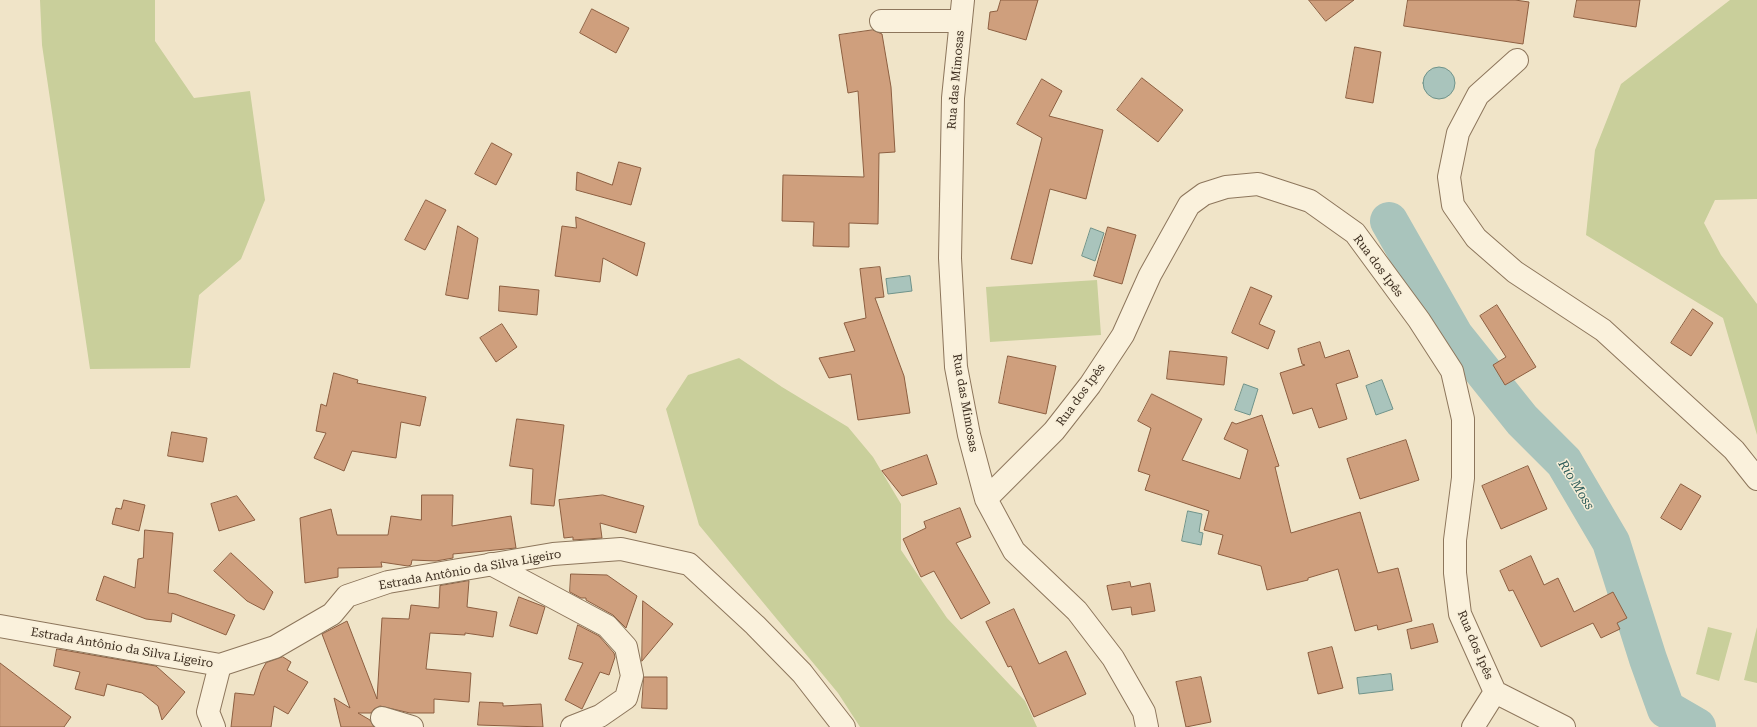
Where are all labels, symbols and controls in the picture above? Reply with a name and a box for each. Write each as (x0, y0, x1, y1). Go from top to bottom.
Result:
street label: Rua das Mimosas (944, 30, 968, 130)
street label: Rua dos Ipês (1350, 232, 1406, 300)
street label: Rua das Mimosas (949, 353, 981, 453)
street label: Rua dos Ipês (1054, 361, 1108, 429)
water label: Rio Moss (1555, 457, 1597, 513)
street label: Estrada Antônio da Silva Ligeiro (378, 547, 562, 593)
street label: Rua dos Ipês (1454, 608, 1496, 682)
street label: Estrada Antônio da Silva Ligeiro (30, 625, 214, 671)

